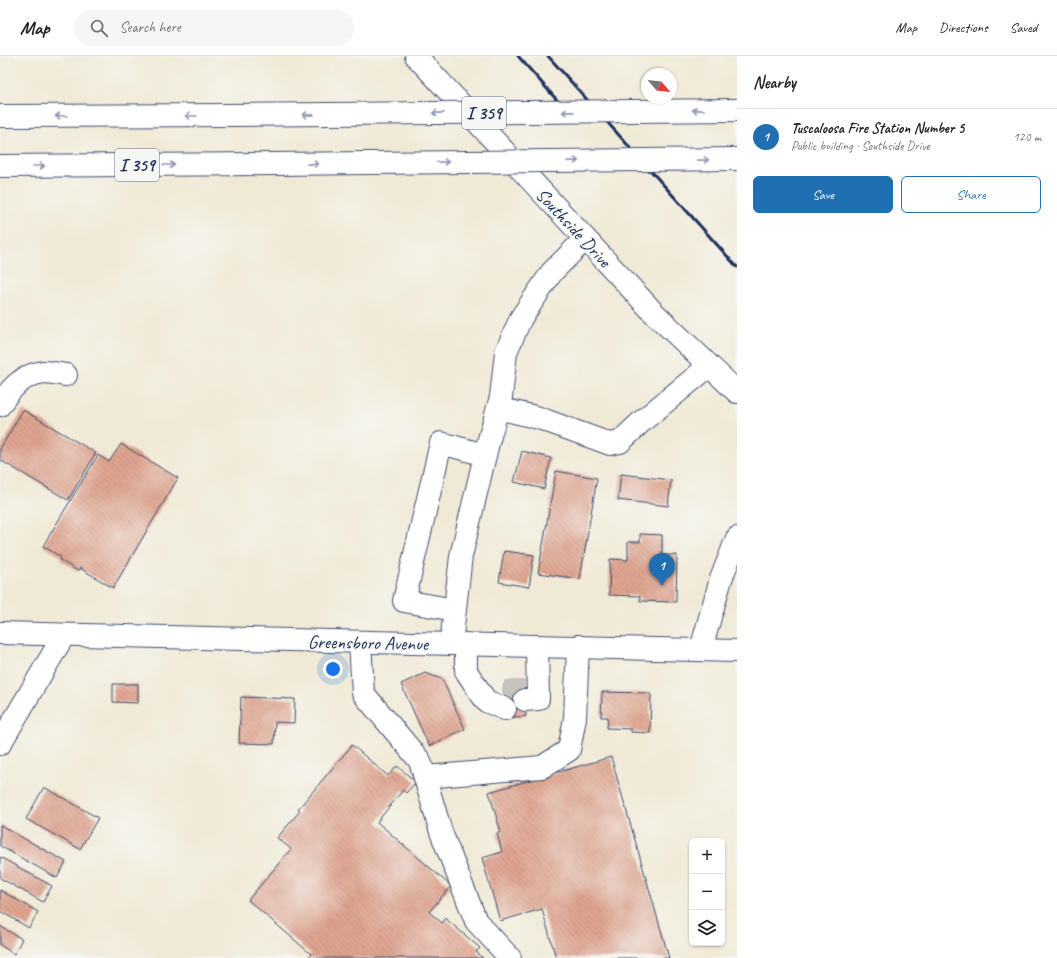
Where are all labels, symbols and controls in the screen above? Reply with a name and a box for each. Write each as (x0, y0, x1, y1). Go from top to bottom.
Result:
search box (74, 10, 354, 46)
text: Map (20, 16, 50, 40)
icon: search (88, 17, 110, 39)
text: Search here (120, 18, 181, 37)
text: Map (896, 19, 917, 36)
text: Directions (939, 19, 988, 36)
text: Saved (1010, 19, 1037, 36)
north arrow (641, 68, 677, 104)
text: Nearby (753, 72, 796, 93)
road number: I 359 (462, 97, 506, 129)
one-way arrow (692, 106, 705, 114)
one-way arrow (562, 108, 575, 116)
one-way arrow (432, 109, 445, 117)
one-way arrow (302, 111, 315, 118)
one-way arrow (55, 112, 68, 120)
one-way arrow (185, 112, 198, 120)
text: Tuscaloosa Fire Station Number 5 (791, 119, 964, 138)
text: 1 (763, 129, 769, 145)
text: 120 m (1013, 129, 1041, 145)
text: Public building · Southside Drive (791, 138, 930, 154)
road number: I 359 (115, 149, 159, 181)
one-way arrow (696, 156, 709, 163)
one-way arrow (566, 157, 579, 165)
one-way arrow (436, 158, 449, 166)
one-way arrow (306, 160, 319, 168)
one-way arrow (162, 161, 175, 169)
one-way arrow (32, 162, 45, 170)
button: Save (753, 176, 893, 213)
button: Share (901, 176, 1041, 213)
street label: Southside Drive (530, 183, 617, 274)
pin: 1 (649, 553, 675, 586)
street label: Greensboro Avenue (308, 630, 430, 656)
your location (323, 659, 343, 679)
map controls (689, 838, 725, 946)
button: + (689, 838, 725, 874)
button: − (689, 874, 725, 910)
button: layers (689, 910, 725, 946)

